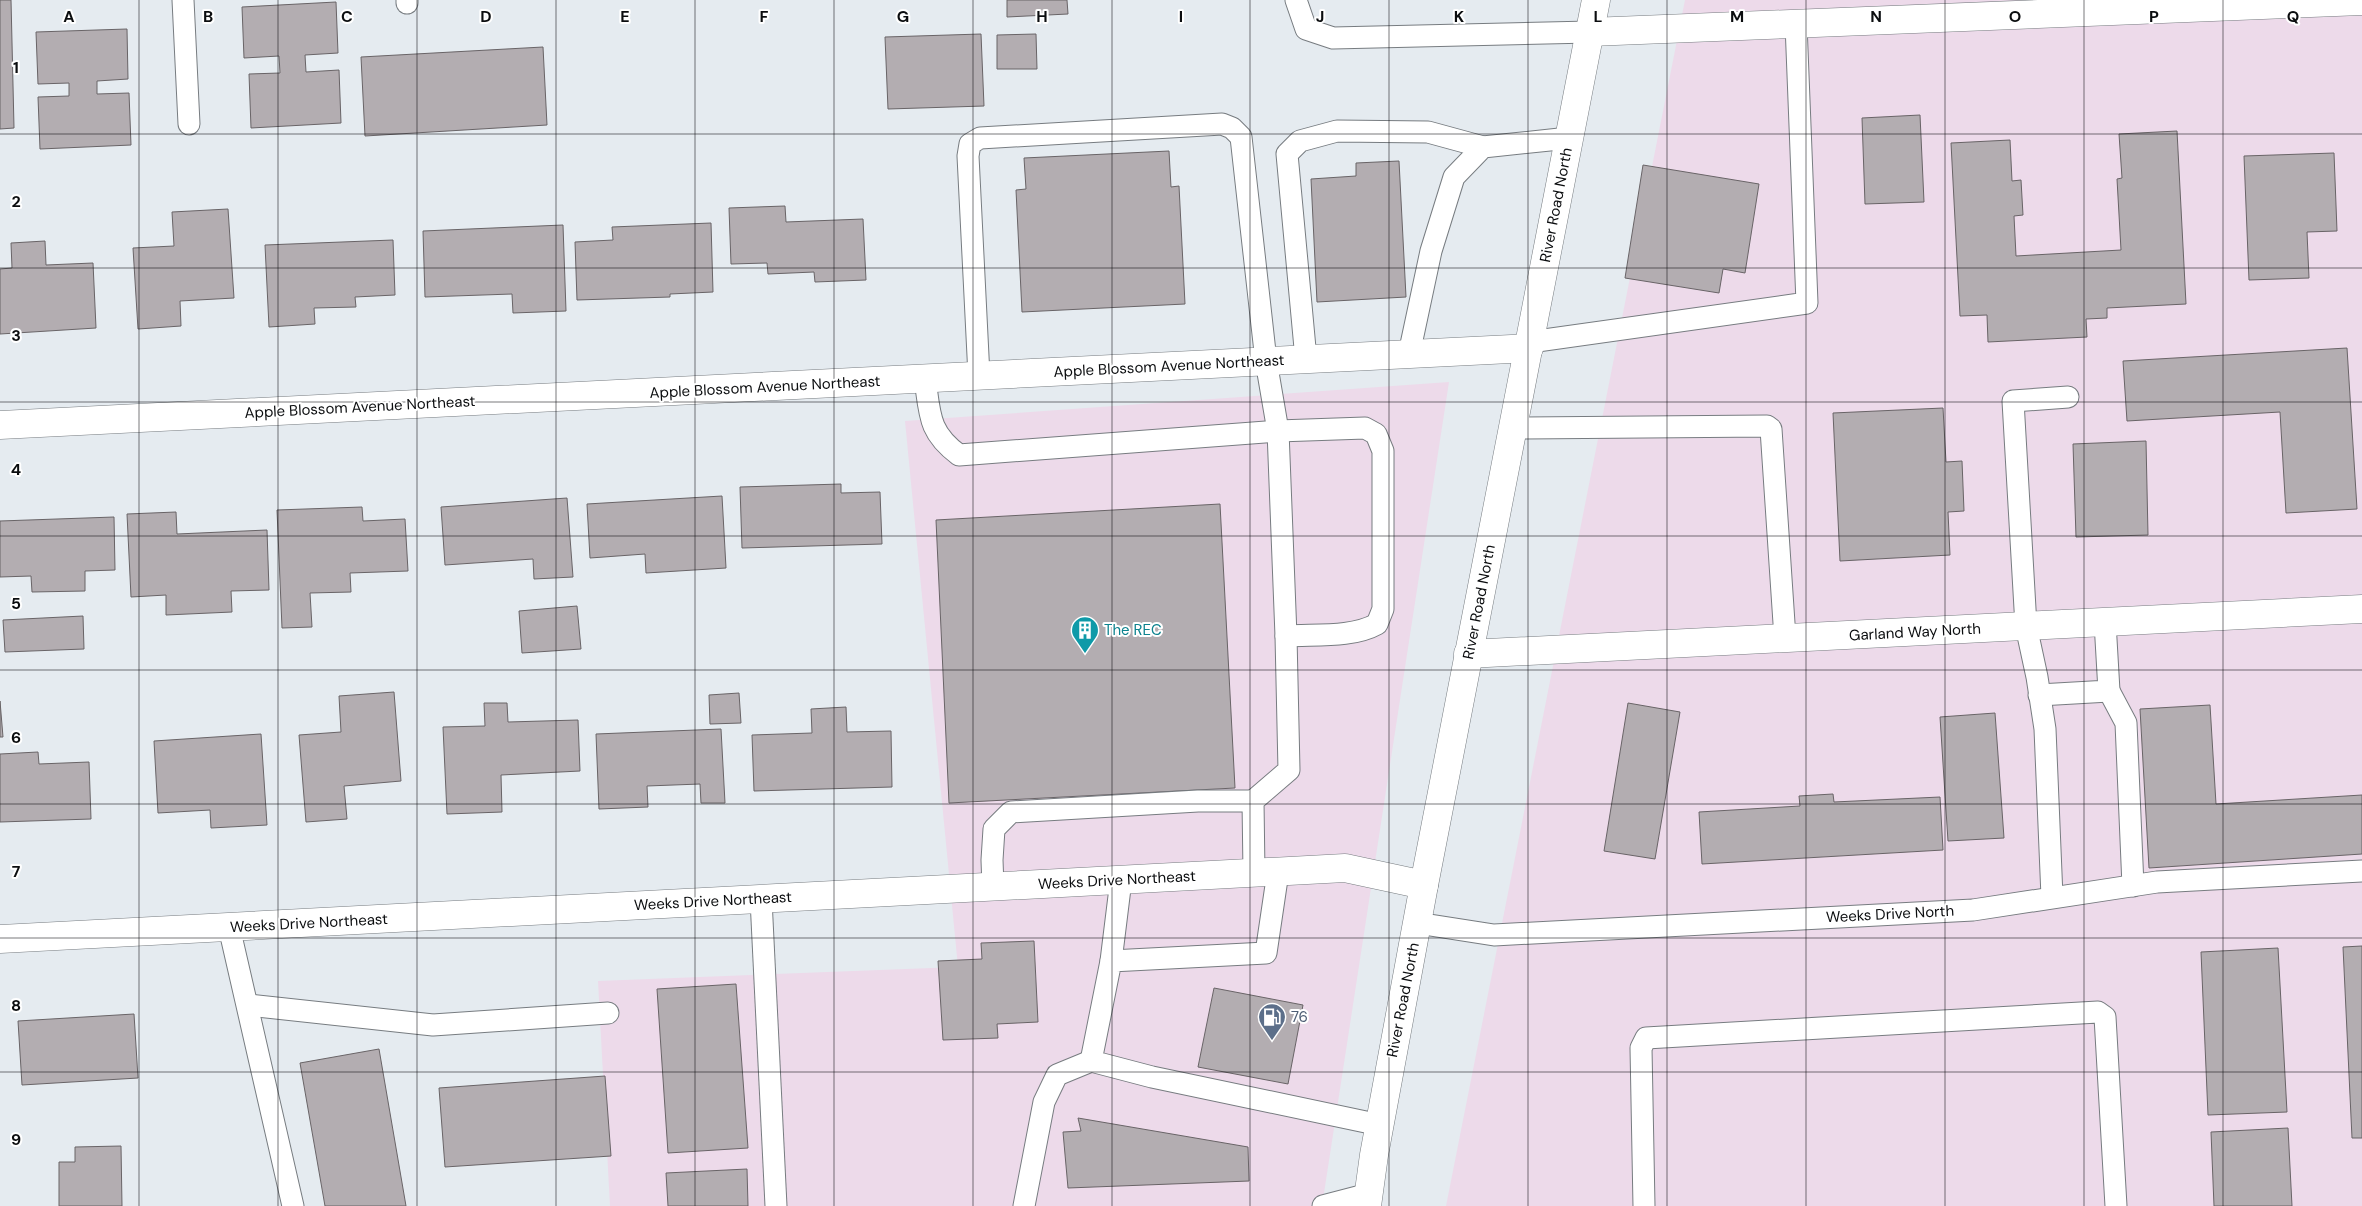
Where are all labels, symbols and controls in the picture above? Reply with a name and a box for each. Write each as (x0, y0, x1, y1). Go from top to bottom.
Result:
text: A (63, 6, 75, 27)
text: B (203, 6, 213, 27)
text: C (341, 6, 353, 27)
text: D (480, 6, 492, 27)
text: E (620, 6, 630, 27)
text: F (760, 6, 769, 27)
text: G (897, 6, 909, 27)
text: H (1036, 6, 1048, 27)
text: I (1179, 6, 1183, 27)
text: J (1316, 6, 1324, 27)
text: K (1454, 6, 1465, 27)
text: L (1594, 6, 1603, 27)
text: M (1730, 6, 1744, 27)
text: N (1870, 6, 1882, 27)
text: O (2009, 6, 2021, 27)
text: P (2149, 6, 2159, 27)
text: Q (2287, 6, 2299, 27)
text: 1 (13, 57, 19, 78)
street label: River Road North (1535, 146, 1577, 264)
text: 2 (11, 191, 21, 212)
text: 3 (11, 325, 21, 346)
street label: Apple Blossom Avenue Northeast (1053, 350, 1285, 382)
street label: Apple Blossom Avenue Northeast (649, 371, 881, 403)
street label: Apple Blossom Avenue Northeast (244, 391, 476, 423)
text: 4 (11, 459, 21, 480)
street label: River Road North (1458, 543, 1500, 661)
text: 5 (11, 593, 21, 614)
building icon: The REC (1070, 615, 1100, 654)
street label: Garland Way North (1849, 619, 1981, 645)
place label: The REC (1104, 620, 1162, 640)
text: 6 (11, 727, 21, 748)
text: 7 (12, 861, 21, 882)
street label: Weeks Drive Northeast (1038, 866, 1197, 894)
street label: Weeks Drive Northeast (634, 887, 793, 915)
street label: Weeks Drive North (1825, 901, 1955, 927)
street label: Weeks Drive Northeast (230, 909, 389, 937)
street label: River Road North (1382, 941, 1424, 1059)
text: 8 (11, 995, 21, 1016)
fuel station icon: 76 (1257, 1002, 1287, 1041)
place label: 76 (1291, 1007, 1308, 1027)
text: 9 (11, 1129, 21, 1150)

